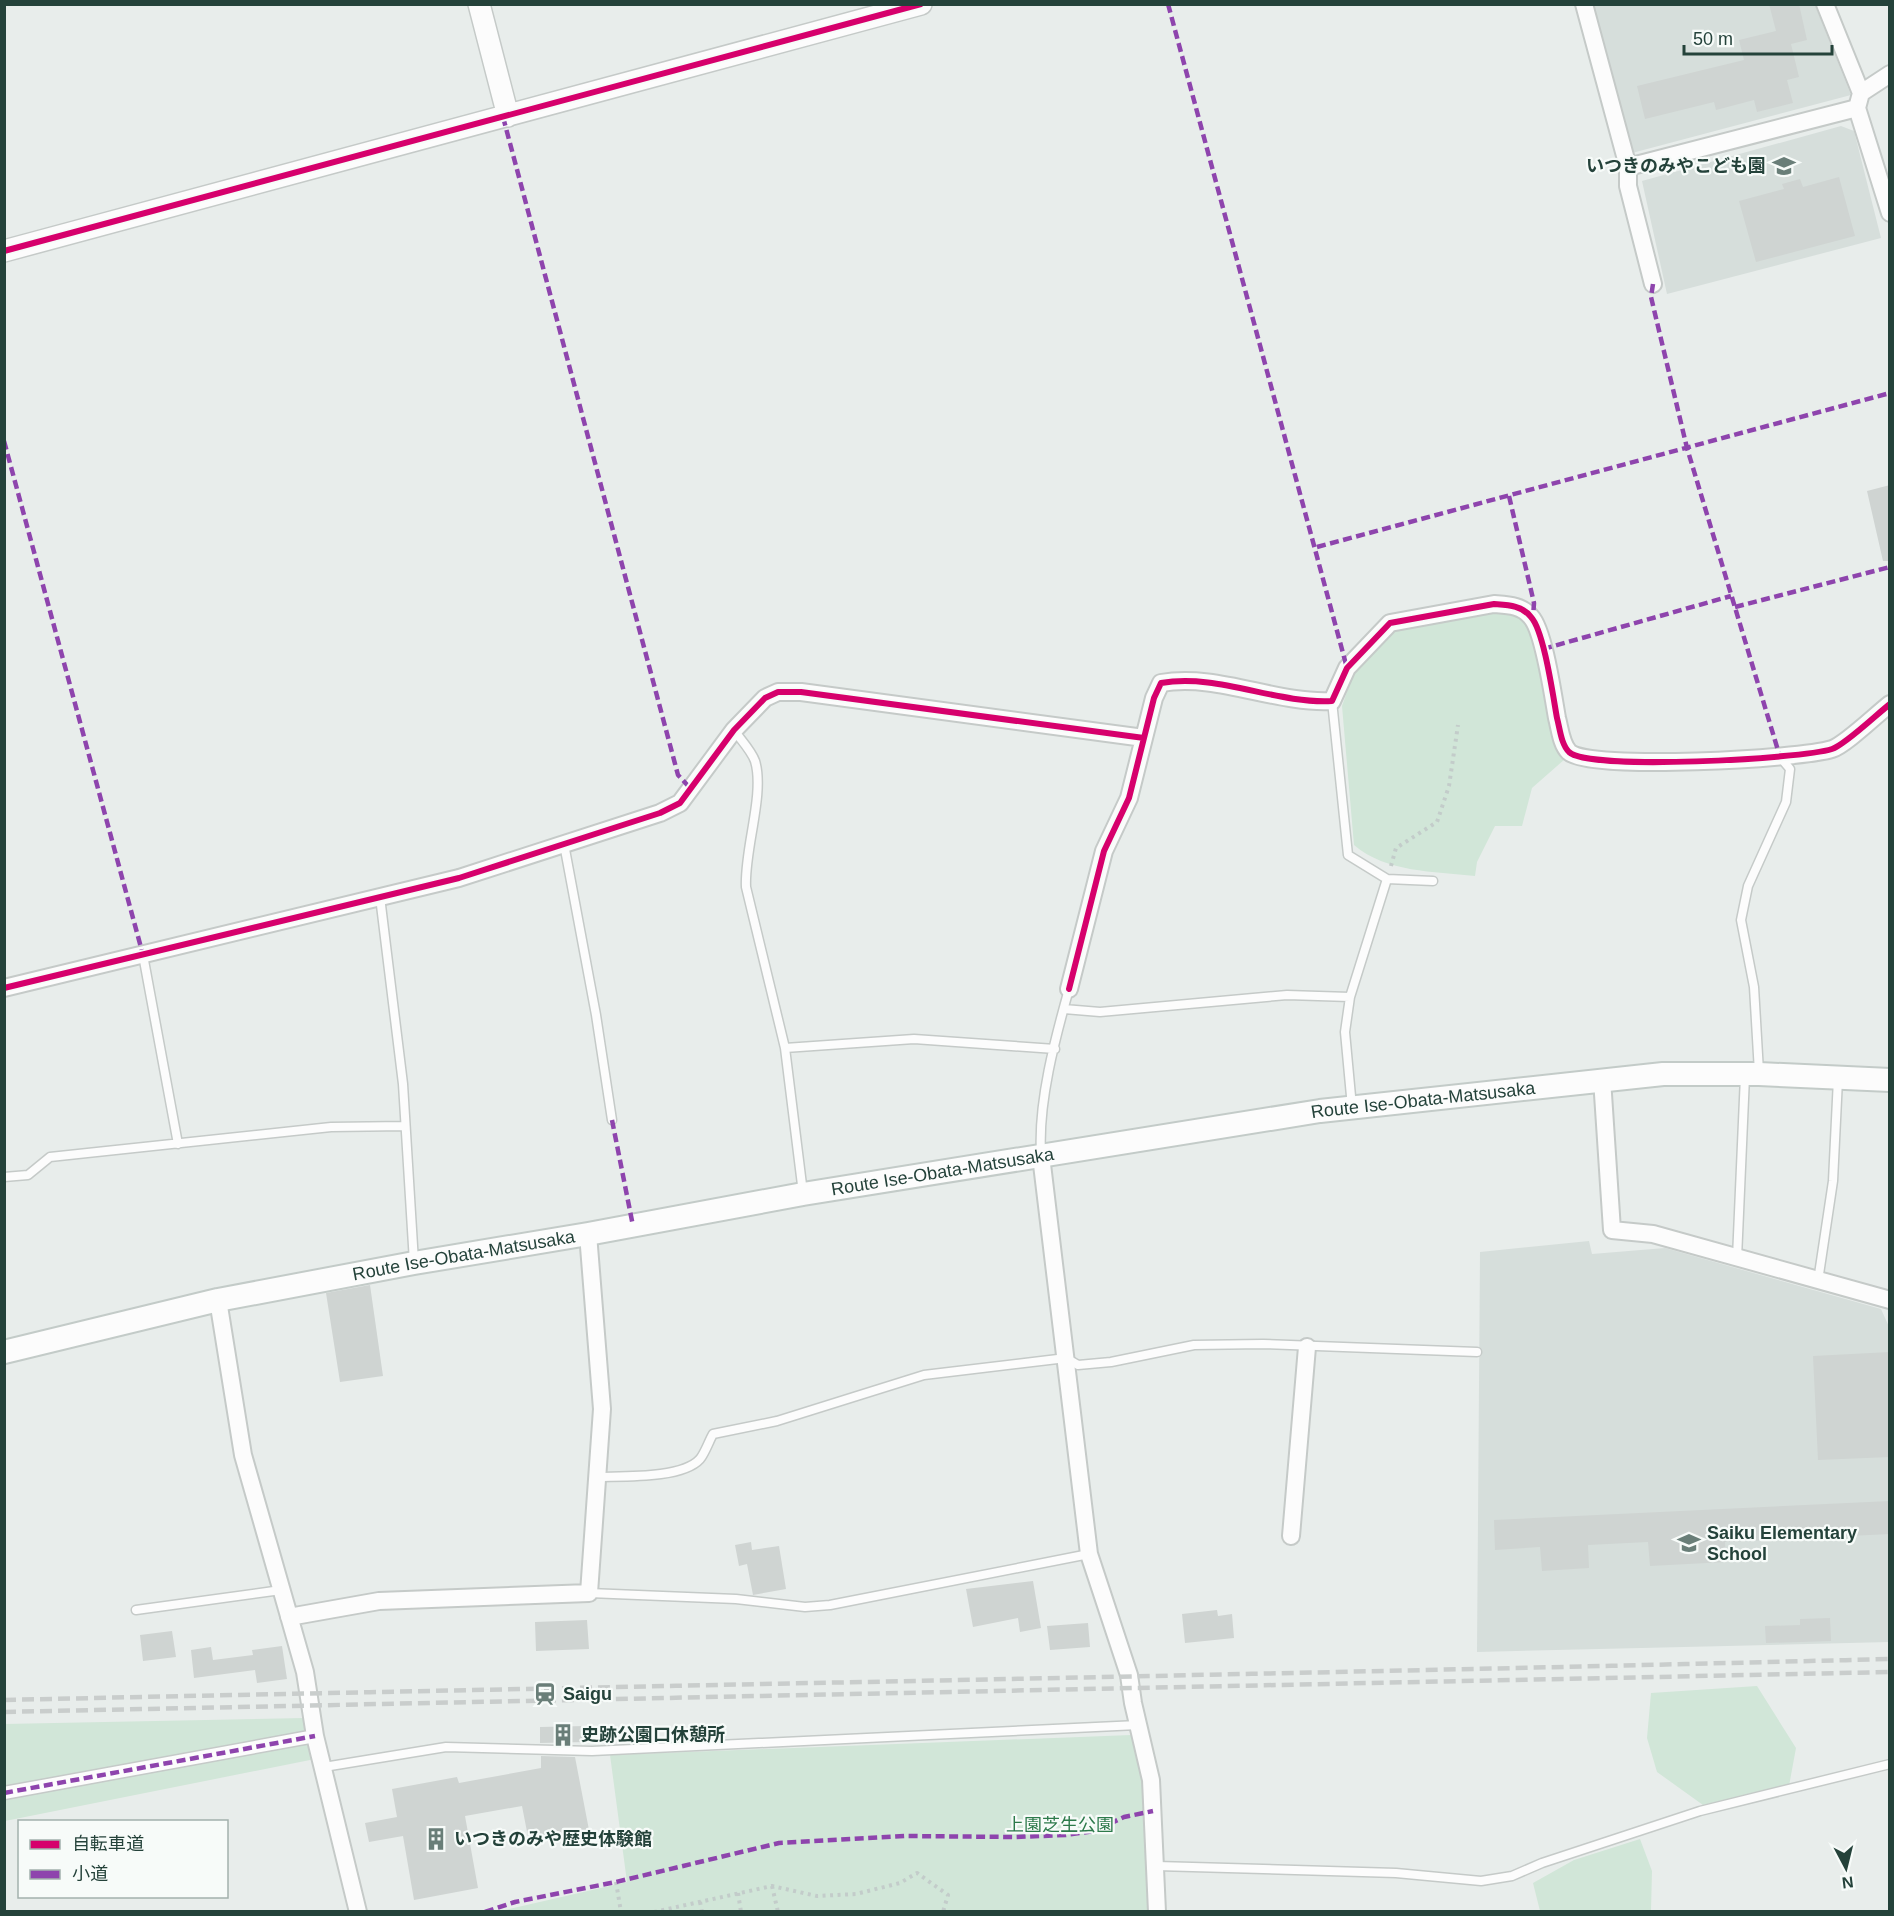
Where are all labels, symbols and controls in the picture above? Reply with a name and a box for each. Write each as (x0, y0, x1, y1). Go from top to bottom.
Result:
scale bar (1684, 18, 1832, 56)
text: 50 m (1693, 29, 1733, 49)
school or university icon: いつきのみやこども園 (1771, 153, 1797, 179)
place label: いつきのみやこども園 (1586, 156, 1766, 176)
street label: Route Ise-Obata-Matsusaka (1309, 1078, 1537, 1122)
street label: Route Ise-Obata-Matsusaka (830, 1144, 1056, 1199)
street label: Route Ise-Obata-Matsusaka (351, 1226, 577, 1284)
place label: Saiku Elementary School (1707, 1523, 1857, 1564)
school or university icon: Saiku Elementary School (1676, 1530, 1702, 1556)
station icon: Saigu (532, 1681, 558, 1707)
place label: Saigu (563, 1684, 612, 1704)
building icon: 史跡公園口休憩所 (550, 1722, 576, 1748)
place label: 史跡公園口休憩所 (581, 1725, 725, 1745)
park label: 上園芝生公園 (1006, 1815, 1114, 1835)
legend (18, 1820, 228, 1898)
building icon: いつきのみや歴史体験館 (423, 1826, 449, 1852)
place label: いつきのみや歴史体験館 (454, 1829, 652, 1849)
text: 自転車道 (72, 1834, 144, 1854)
north arrow (1816, 1838, 1876, 1898)
text: 小道 (72, 1864, 108, 1884)
text: N (1841, 1873, 1855, 1892)

